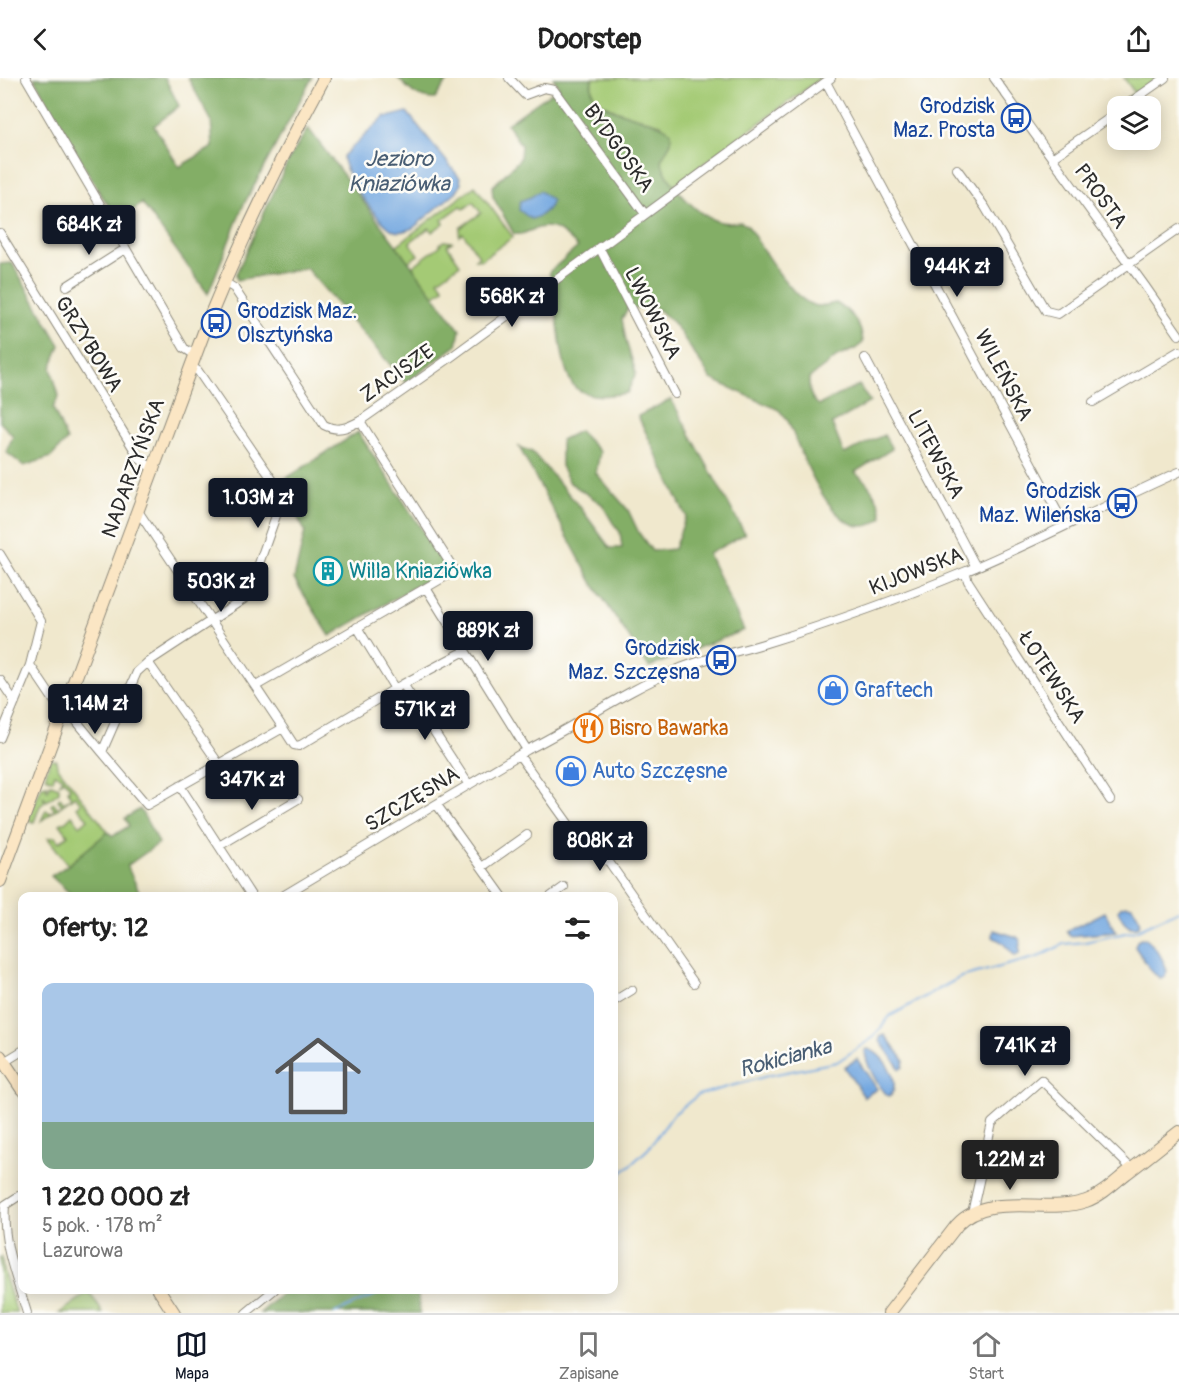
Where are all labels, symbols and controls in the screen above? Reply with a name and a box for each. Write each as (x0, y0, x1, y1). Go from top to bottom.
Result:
icon: back (24, 23, 57, 56)
text: Doorstep (537, 23, 642, 56)
icon: share (1122, 23, 1155, 56)
place label: Grodzisk Maz. Prosta (893, 93, 995, 144)
map controls (1107, 96, 1161, 150)
button: layers (1107, 96, 1161, 150)
street label: BYDGOSKA (577, 99, 660, 198)
bus stop icon: Grodzisk Maz. Prosta (1000, 102, 1032, 134)
water label: Jezioro Kniaziówka (348, 145, 452, 198)
street label: PROSTA (1068, 158, 1133, 234)
pin: 684K zł (34, 205, 144, 256)
text: 684K zł (56, 212, 122, 237)
pin: 944K zł (902, 247, 1012, 298)
text: 944K zł (924, 254, 990, 279)
street label: LWOWSKA (618, 263, 687, 364)
pin: 568K zł (457, 277, 567, 328)
text: 568K zł (480, 284, 544, 309)
street label: GRZYBOWA (48, 291, 129, 397)
place label: Grodzisk Maz. Olsztyńska (237, 298, 357, 349)
bus stop icon: Grodzisk Maz. Olsztyńska (200, 307, 232, 339)
street label: WILEŃSKA (968, 325, 1039, 426)
street label: ZACISZE (355, 338, 440, 409)
street label: NADARZYŃSKA (96, 395, 171, 542)
street label: LITEWSKA (901, 405, 970, 503)
pin: 1.03M zł (196, 478, 320, 529)
place label: Grodzisk Maz. Wileńska (979, 478, 1101, 529)
text: 1.03M zł (222, 485, 294, 510)
bus stop icon: Grodzisk Maz. Wileńska (1106, 487, 1138, 519)
street label: KIJOWSKA (865, 541, 967, 602)
building icon: Willa Kniaziówka (312, 555, 344, 587)
place label: Willa Kniaziówka (349, 558, 492, 585)
pin: 503K zł (166, 562, 276, 613)
text: 503K zł (187, 569, 255, 594)
pin: 889K zł (433, 611, 543, 662)
text: 889K zł (457, 618, 519, 643)
street label: ŁOTEWSKA (1011, 624, 1091, 728)
place label: Grodzisk Maz. Szczęsna (568, 635, 700, 686)
bus stop icon: Grodzisk Maz. Szczęsna (705, 644, 737, 676)
shop icon: Graftech (817, 674, 849, 706)
place label: Graftech (854, 677, 933, 704)
pin: 1.14M zł (33, 684, 157, 735)
pin: 571K zł (370, 690, 480, 741)
text: 1.14M zł (62, 691, 128, 716)
text: 571K zł (395, 697, 456, 722)
restaurant icon: Bisro Bawarka (572, 712, 604, 744)
place label: Bisro Bawarka (609, 715, 729, 742)
shop icon: Auto Szczęsne (555, 755, 587, 787)
place label: Auto Szczęsne (592, 758, 728, 785)
pin: 347K zł (197, 760, 307, 811)
street label: SZCZĘSNA (360, 761, 465, 838)
text: 347K zł (219, 767, 285, 792)
pin: 808K zł (545, 821, 655, 872)
text: 808K zł (567, 828, 633, 853)
text: Oferty: 12 (42, 912, 148, 944)
icon: filters (561, 912, 594, 945)
icon: home (264, 1022, 372, 1130)
pin: 741K zł (970, 1026, 1080, 1077)
water label: Rokicianka (736, 1032, 836, 1084)
text: 741K zł (994, 1033, 1056, 1058)
pin: 1.22M zł (948, 1140, 1072, 1191)
text: 1.22M zł (976, 1147, 1044, 1172)
text: 1 220 000 zł (42, 1181, 189, 1213)
text: 5 pok. · 178 m² (42, 1213, 163, 1238)
text: Lazurowa (42, 1238, 123, 1263)
tab: Mapa (175, 1328, 209, 1384)
tab: Zapisane (559, 1328, 619, 1384)
tab: Start (969, 1328, 1004, 1384)

